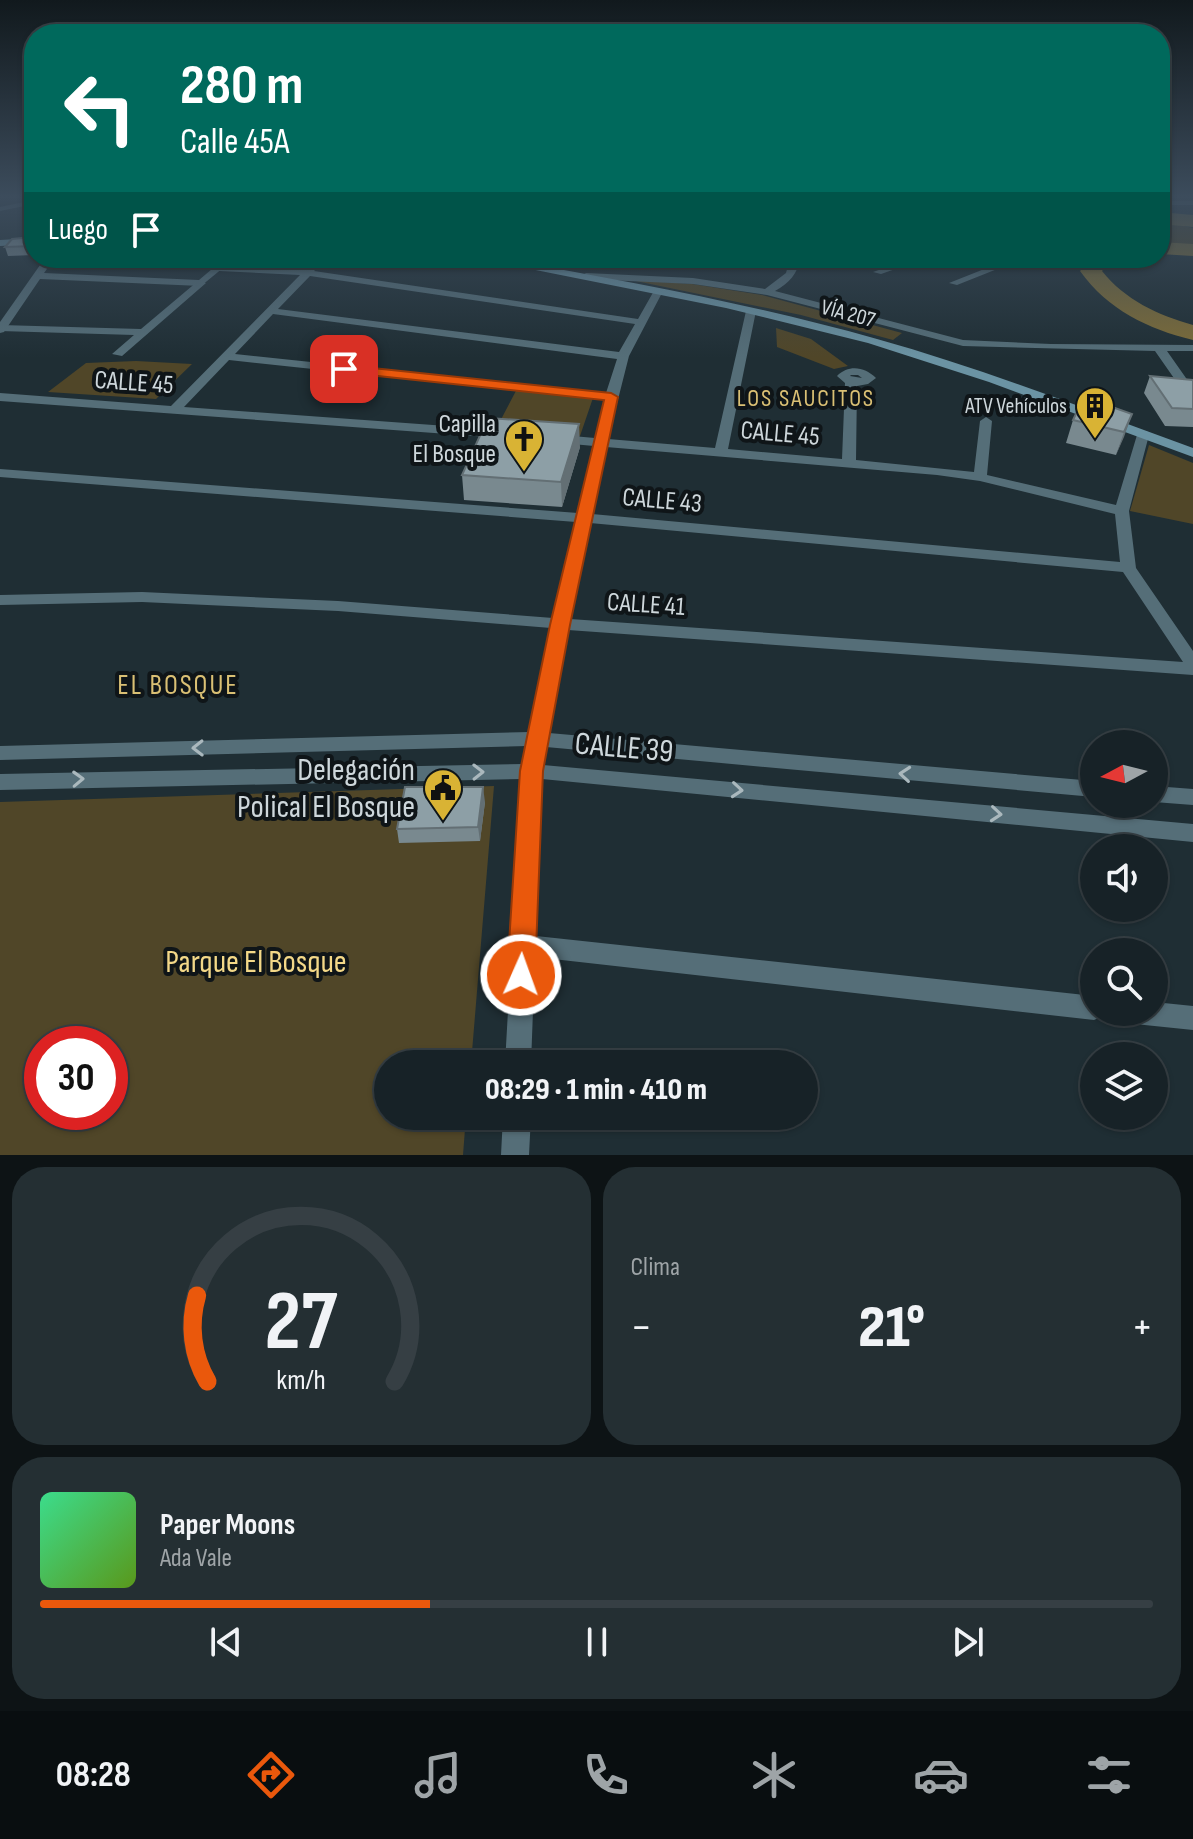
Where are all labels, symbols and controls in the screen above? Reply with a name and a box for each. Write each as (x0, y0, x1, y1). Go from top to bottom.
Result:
text: 280 m (180, 53, 303, 120)
icon: left (48, 56, 152, 160)
text: Calle 45A (180, 121, 289, 164)
icon: arrive (124, 208, 168, 252)
text: Luego (48, 212, 108, 248)
street label: VÍA 207 (818, 294, 878, 334)
pin (310, 335, 378, 403)
icon: arrive (322, 347, 366, 391)
street label: CALLE 45 (93, 365, 175, 401)
district label: LOS SAUCITOS (737, 384, 875, 413)
building icon: ATV Vehículos (1074, 385, 1116, 440)
place label: ATV Vehículos (964, 393, 1067, 420)
place label: Capilla El Bosque (412, 409, 496, 470)
street label: CALLE 45 (739, 415, 821, 453)
church icon: Capilla El Bosque (503, 418, 545, 473)
street label: CALLE 43 (621, 482, 703, 520)
street label: CALLE 41 (606, 587, 686, 623)
district label: EL BOSQUE (117, 669, 239, 702)
street label: CALLE 39 (573, 724, 675, 772)
north arrow (1080, 730, 1168, 818)
map controls (1080, 730, 1168, 1130)
one-way arrow (191, 739, 204, 757)
place label: Delegación Polical El Bosque (237, 751, 415, 827)
one-way arrow (472, 763, 485, 781)
one-way arrow (898, 766, 911, 783)
public building icon: Delegación Polical El Bosque (422, 767, 464, 822)
one-way arrow (72, 771, 85, 788)
one-way arrow (731, 782, 744, 799)
one-way arrow (990, 806, 1003, 823)
button: sound (1080, 834, 1168, 922)
position arrow (479, 933, 563, 1017)
button: search (1080, 938, 1168, 1026)
park label: Parque El Bosque (165, 943, 347, 982)
speed limit sign: 30 (24, 1026, 128, 1130)
button: layers (1080, 1042, 1168, 1130)
text: 08:29 · 1 min · 410 m (485, 1072, 707, 1108)
text: Clima (631, 1252, 680, 1283)
text: 27 (265, 1273, 338, 1373)
text: 21° (858, 1292, 925, 1364)
text: − (631, 1301, 652, 1354)
text: + (1131, 1301, 1153, 1354)
text: km/h (277, 1363, 326, 1398)
text: Paper Moons (160, 1507, 295, 1543)
text: Ada Vale (160, 1543, 232, 1574)
icon: previous (204, 1620, 248, 1664)
icon: pause (575, 1620, 619, 1664)
icon: next (946, 1620, 990, 1664)
icon: directions (243, 1747, 299, 1803)
icon: music (410, 1747, 466, 1803)
icon: phone (578, 1747, 634, 1803)
icon: climate (746, 1747, 802, 1803)
icon: car (913, 1747, 969, 1803)
icon: filters (1081, 1747, 1137, 1803)
text: 08:28 (56, 1754, 131, 1797)

